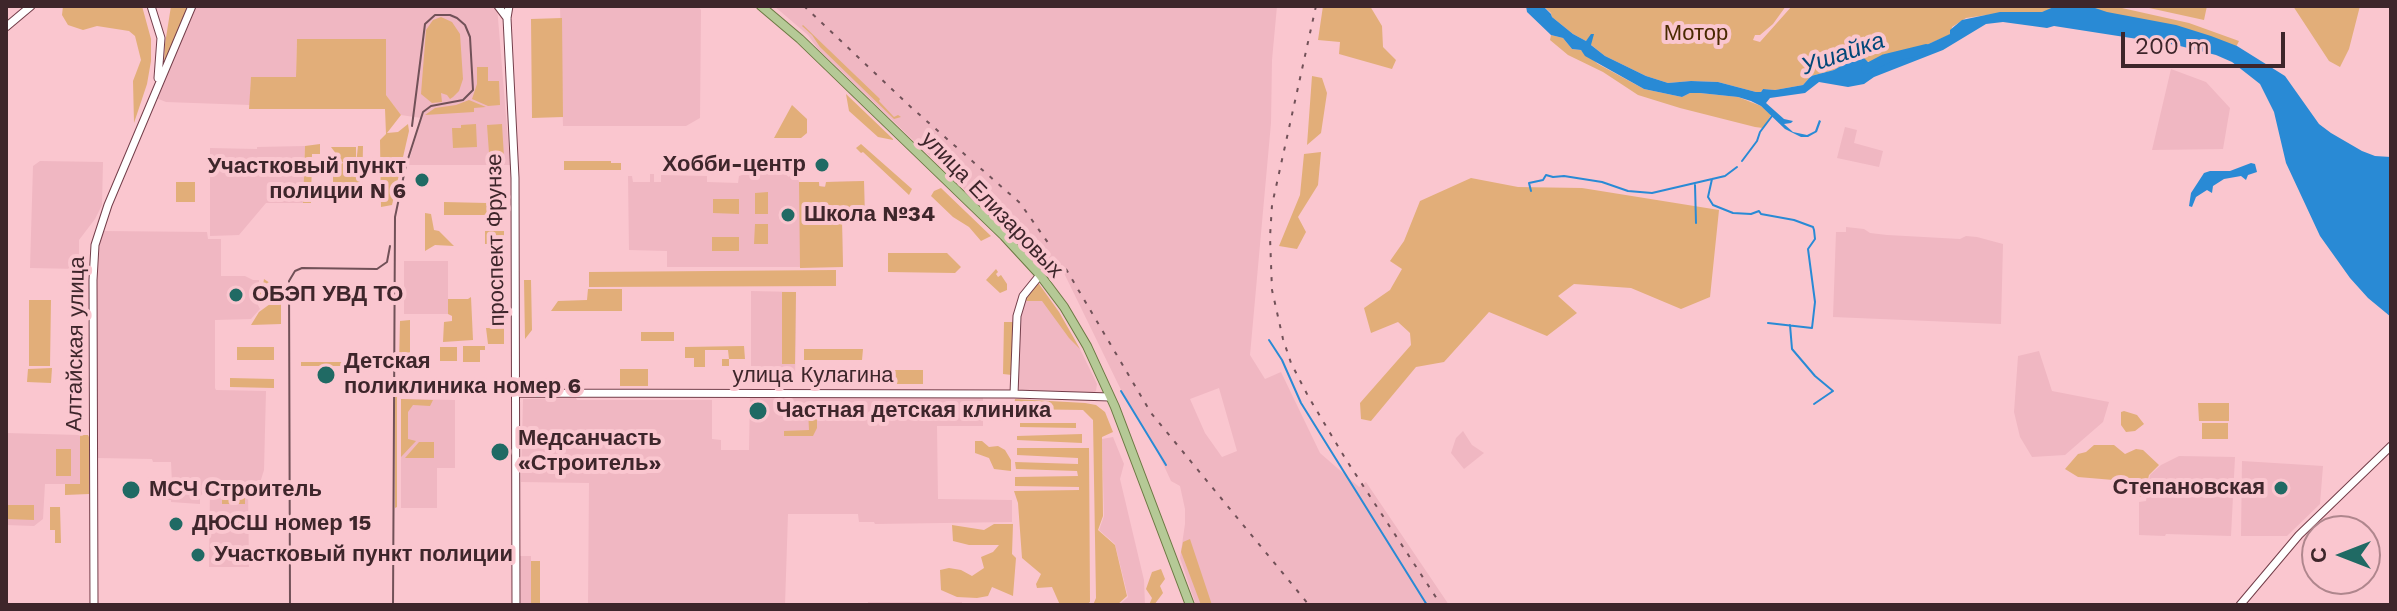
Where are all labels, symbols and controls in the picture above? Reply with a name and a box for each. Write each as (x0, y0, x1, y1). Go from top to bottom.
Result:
scale bar (2125, 16, 2289, 66)
park label: Мотор (1664, 21, 1728, 47)
water label: Ушайка (1797, 26, 1889, 82)
text: 200 m (2135, 32, 2210, 60)
street label: улица Елизаровых (915, 126, 1069, 284)
place label: Хобби-центр (663, 152, 806, 178)
street label: проспект Фрунзе (481, 153, 511, 327)
place label: Участковый пункт полиции N 6 (207, 154, 406, 206)
marker: Хобби-центр (813, 156, 831, 174)
marker: Участковый пункт полиции N 6 (413, 171, 431, 189)
place label: Школа №34 (804, 202, 935, 228)
marker: Школа №34 (779, 206, 797, 224)
street label: Алтайская улица (61, 256, 91, 432)
place label: ОБЭП УВД ТО (252, 282, 403, 308)
marker: ОБЭП УВД ТО (227, 286, 245, 304)
place label: Детская поликлиника номер 6 (344, 349, 581, 400)
street label: улица Кулагина (732, 363, 894, 389)
marker: Детская поликлиника номер 6 (315, 364, 337, 386)
place label: Частная детская клиника (776, 398, 1051, 424)
marker: Частная детская клиника (747, 400, 769, 422)
place label: Медсанчасть «Строитель» (518, 426, 662, 478)
marker: Медсанчасть «Строитель» (489, 441, 511, 463)
place label: Степановская (2113, 475, 2265, 501)
place label: МСЧ Строитель (149, 477, 322, 503)
marker: МСЧ Строитель (120, 479, 142, 501)
marker: Степановская (2272, 479, 2290, 497)
place label: ДЮСШ номер 15 (192, 511, 371, 537)
marker: ДЮСШ номер 15 (167, 515, 185, 533)
north arrow (2301, 515, 2381, 595)
place label: Участковый пункт полиции (214, 542, 513, 568)
marker: Участковый пункт полиции (189, 546, 207, 564)
text: С (2306, 547, 2331, 563)

